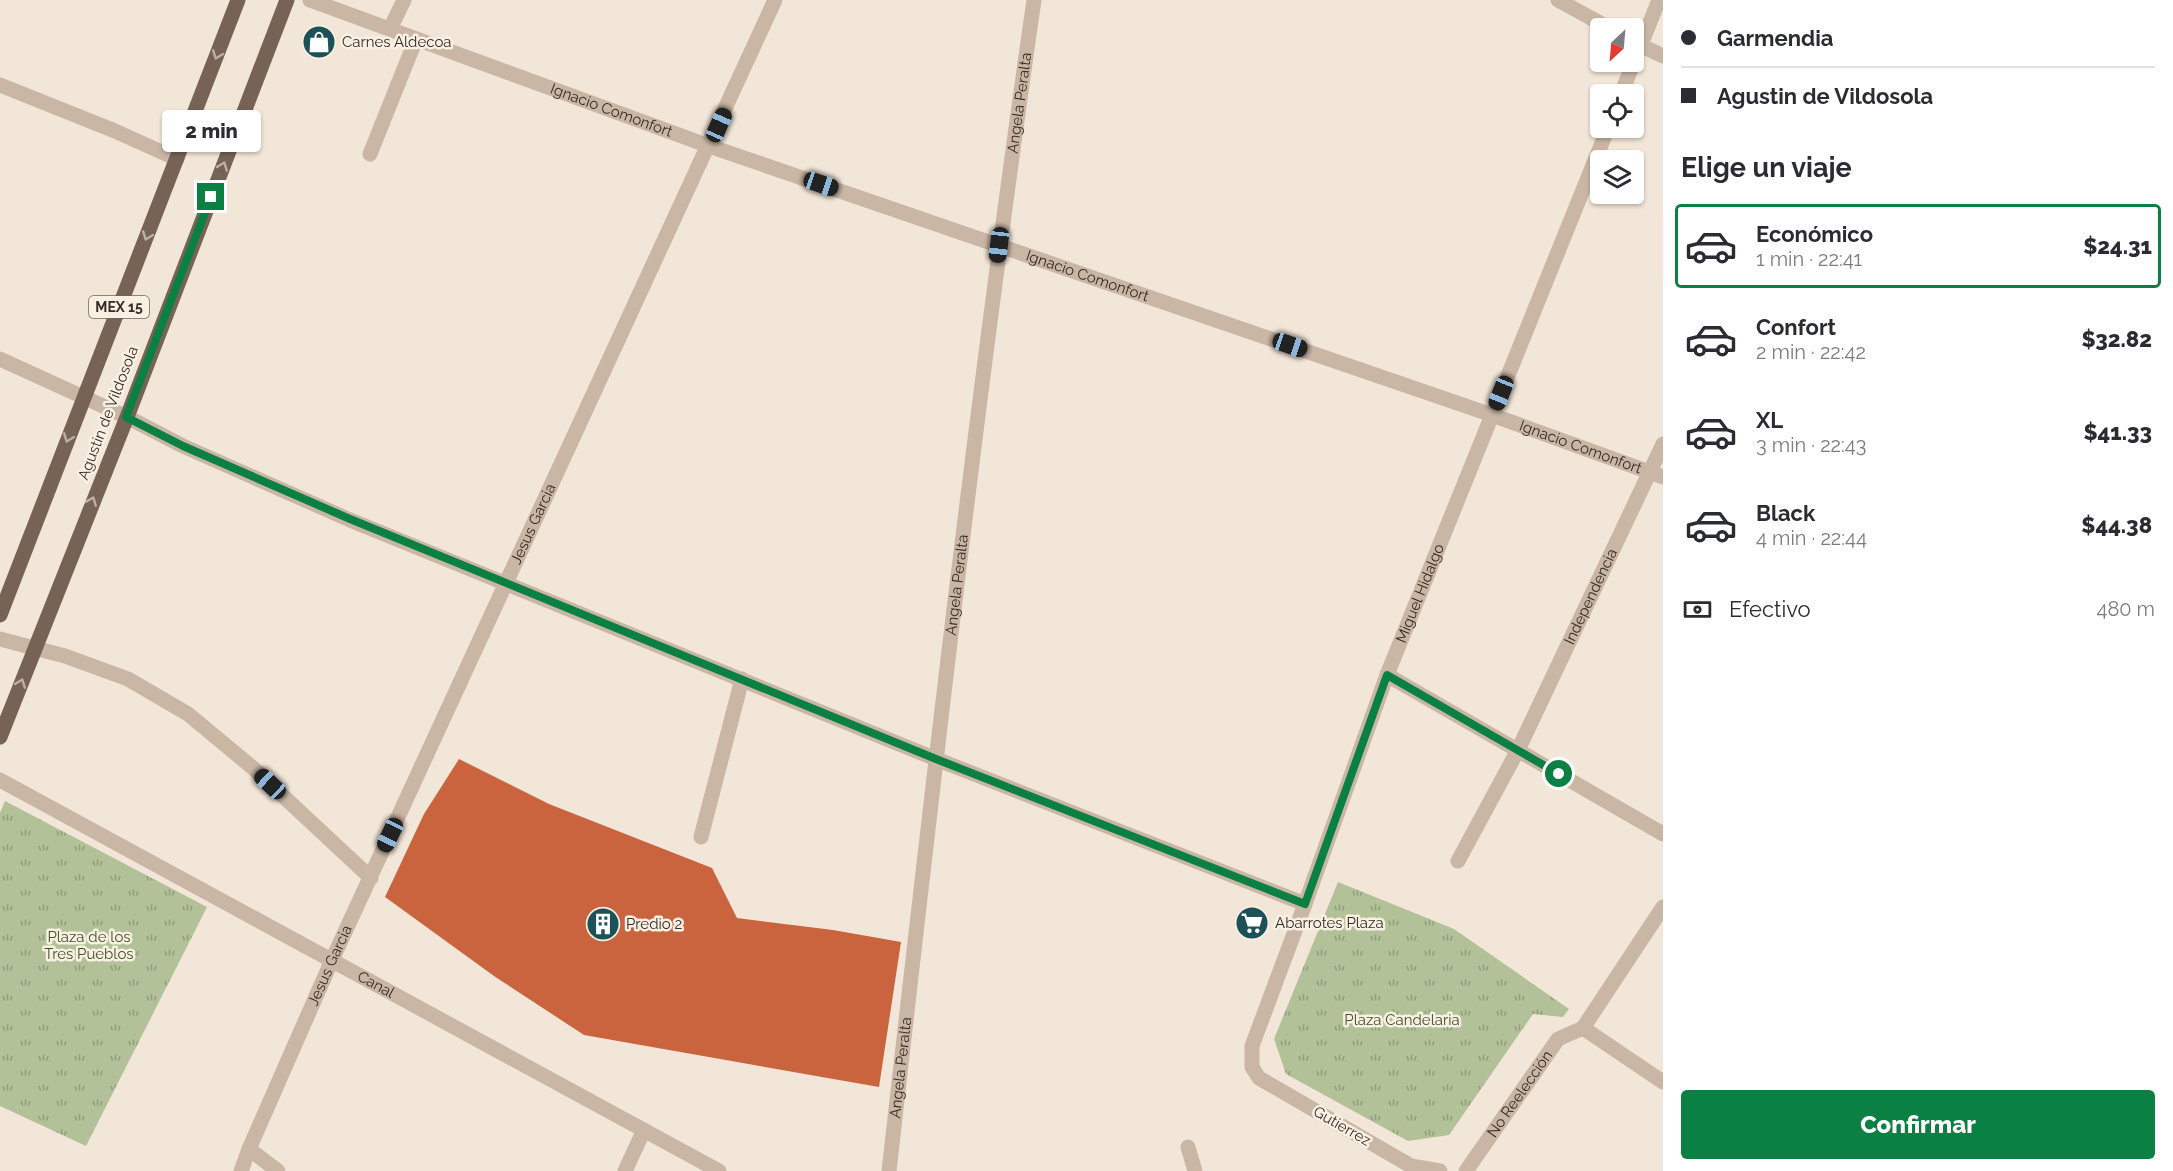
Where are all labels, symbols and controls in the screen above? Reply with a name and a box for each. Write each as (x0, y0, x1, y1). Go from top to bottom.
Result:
north arrow (1590, 18, 1644, 72)
map controls (1590, 18, 1644, 204)
shop icon: Carnes Aldecoa (301, 24, 337, 60)
text: Garmendia (1717, 25, 1833, 51)
place label: Carnes Aldecoa (342, 33, 452, 51)
one-way arrow (212, 48, 224, 59)
street label: Angela Peralta (1004, 51, 1035, 155)
street label: Ignacio Comonfort (548, 80, 675, 141)
text: Agustin de Vildosola (1717, 83, 1933, 109)
button: locate (1590, 84, 1644, 138)
car (703, 105, 735, 145)
callout: 2 min (162, 110, 260, 152)
text: 2 min (185, 119, 238, 143)
button: layers (1590, 150, 1644, 204)
text: Elige un viaje (1681, 152, 1852, 183)
one-way arrow (216, 161, 228, 172)
car (801, 170, 841, 198)
route end (197, 183, 224, 210)
icon: car (1684, 219, 1738, 273)
text: Económico (1756, 221, 1873, 247)
car (988, 226, 1010, 264)
one-way arrow (141, 230, 154, 241)
text: $24.31 (2083, 233, 2152, 259)
street label: Ignacio Comonfort (1024, 247, 1151, 305)
text: 1 min · 22:41 (1756, 247, 1862, 271)
road number: MEX 15 (89, 296, 149, 318)
icon: car (1684, 312, 1738, 366)
text: Confort (1756, 314, 1836, 340)
text: $32.82 (2081, 326, 2152, 352)
car (1270, 331, 1310, 359)
text: 2 min · 22:42 (1756, 340, 1866, 364)
street label: Agustin de Vildosola (74, 344, 142, 482)
car (1486, 373, 1516, 413)
icon: car (1684, 405, 1738, 459)
text: XL (1756, 407, 1783, 433)
street label: Ignacio Comonfort (1517, 417, 1644, 478)
text: $41.33 (2083, 419, 2152, 445)
one-way arrow (63, 431, 75, 442)
text: 3 min · 22:43 (1756, 433, 1866, 457)
street label: Jesus Garcia (507, 481, 560, 567)
one-way arrow (85, 497, 98, 507)
icon: car (1684, 498, 1738, 552)
text: Black (1756, 500, 1815, 526)
text: $44.38 (2081, 512, 2152, 538)
text: 4 min · 22:44 (1756, 526, 1867, 550)
street label: Angela Peralta (942, 533, 972, 637)
street label: Miguel Hidalgo (1392, 541, 1448, 645)
street label: Independencia (1560, 546, 1621, 647)
icon: cash (1681, 593, 1714, 626)
text: Efectivo (1729, 596, 1811, 622)
text: 480 m (2097, 597, 2155, 621)
one-way arrow (14, 678, 26, 689)
route start (1545, 760, 1572, 787)
car (251, 765, 289, 803)
car (374, 815, 406, 855)
supermarket icon: Abarrotes Plaza (1234, 905, 1270, 941)
building icon: Predio 2 (585, 906, 621, 942)
place label: Abarrotes Plaza (1275, 914, 1384, 932)
place label: Predio 2 (626, 915, 683, 933)
street label: Jesus Garcia (304, 922, 356, 1009)
park label: Plaza de los Tres Pueblos (44, 928, 134, 963)
street label: Canal (354, 967, 398, 1002)
park label: Plaza Candelaria (1344, 1011, 1460, 1029)
street label: Angela Peralta (886, 1016, 915, 1119)
street label: No Reelección (1483, 1047, 1556, 1141)
button: Confirmar (1681, 1090, 2155, 1159)
street label: Gutierrez (1310, 1102, 1374, 1150)

